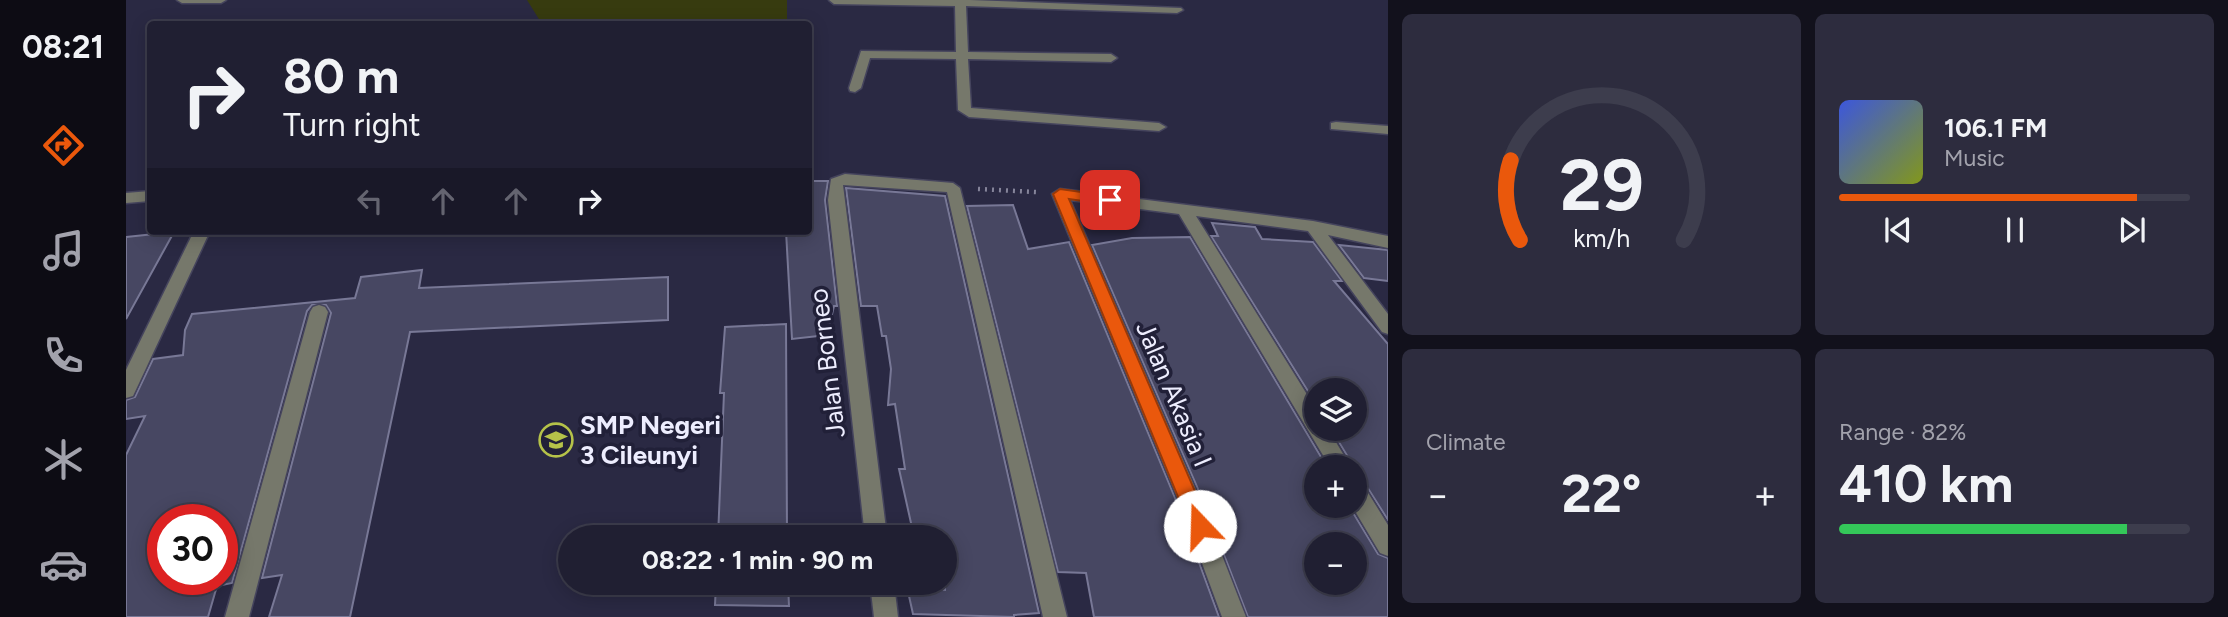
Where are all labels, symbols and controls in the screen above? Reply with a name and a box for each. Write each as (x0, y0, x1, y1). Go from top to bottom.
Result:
text: 08:21 (22, 28, 104, 66)
text: 80 m (283, 46, 399, 105)
icon: right (168, 49, 259, 140)
text: Turn right (283, 106, 421, 144)
text: 106.1 FM (1944, 112, 2047, 144)
icon: directions (39, 121, 88, 170)
text: 29 (1559, 142, 1644, 229)
text: Music (1944, 144, 2005, 172)
pin (1080, 170, 1140, 230)
icon: arrive (1091, 181, 1129, 219)
icon: left (351, 182, 389, 220)
icon: ahead (424, 182, 462, 220)
icon: ahead (497, 182, 535, 220)
icon: right (570, 182, 608, 220)
icon: previous (1879, 211, 1917, 249)
icon: pause (1996, 211, 2034, 249)
icon: next (2113, 211, 2151, 249)
text: km/h (1573, 223, 1630, 253)
icon: music (39, 226, 88, 275)
street label: Jalan Borneo (802, 287, 852, 439)
street label: Jalan Akasia I (1129, 317, 1219, 471)
icon: phone (39, 331, 88, 380)
map controls (1304, 378, 1367, 595)
button: layers (1304, 378, 1367, 441)
place label: SMP Negeri 3 Cileunyi (580, 409, 721, 471)
text: Range · 82% (1839, 418, 1966, 446)
school or university icon: SMP Negeri 3 Cileunyi (537, 421, 575, 459)
text: Climate (1426, 428, 1505, 456)
icon: climate (39, 435, 88, 484)
text: 410 km (1839, 453, 2013, 515)
button: + (1304, 455, 1367, 518)
text: 22° (1562, 463, 1641, 525)
text: − (1426, 472, 1450, 518)
text: + (1753, 472, 1777, 518)
position arrow (1163, 489, 1237, 563)
speed limit sign: 30 (147, 504, 238, 595)
button: − (1304, 532, 1367, 595)
icon: car (39, 540, 88, 589)
text: 08:22 · 1 min · 90 m (642, 544, 873, 576)

